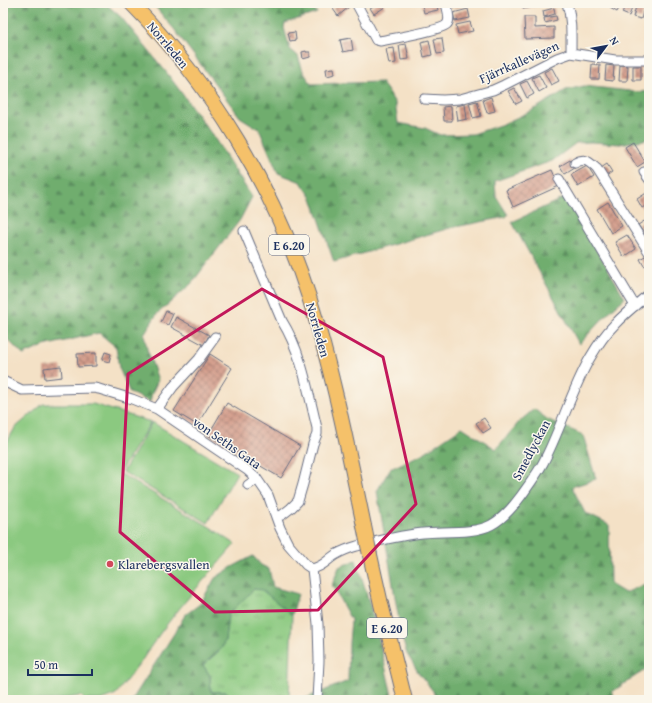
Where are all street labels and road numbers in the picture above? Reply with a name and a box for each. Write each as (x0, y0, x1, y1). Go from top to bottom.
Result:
street label: Norrleden (143, 17, 194, 73)
street label: Fjärrkallevägen (476, 36, 562, 88)
road number: E 6.20 (269, 235, 309, 255)
street label: Norrleden (301, 300, 335, 360)
street label: von Seths Gata (189, 412, 266, 474)
street label: Smedlyckan (507, 416, 555, 483)
road number: E 6.20 (367, 618, 407, 638)

